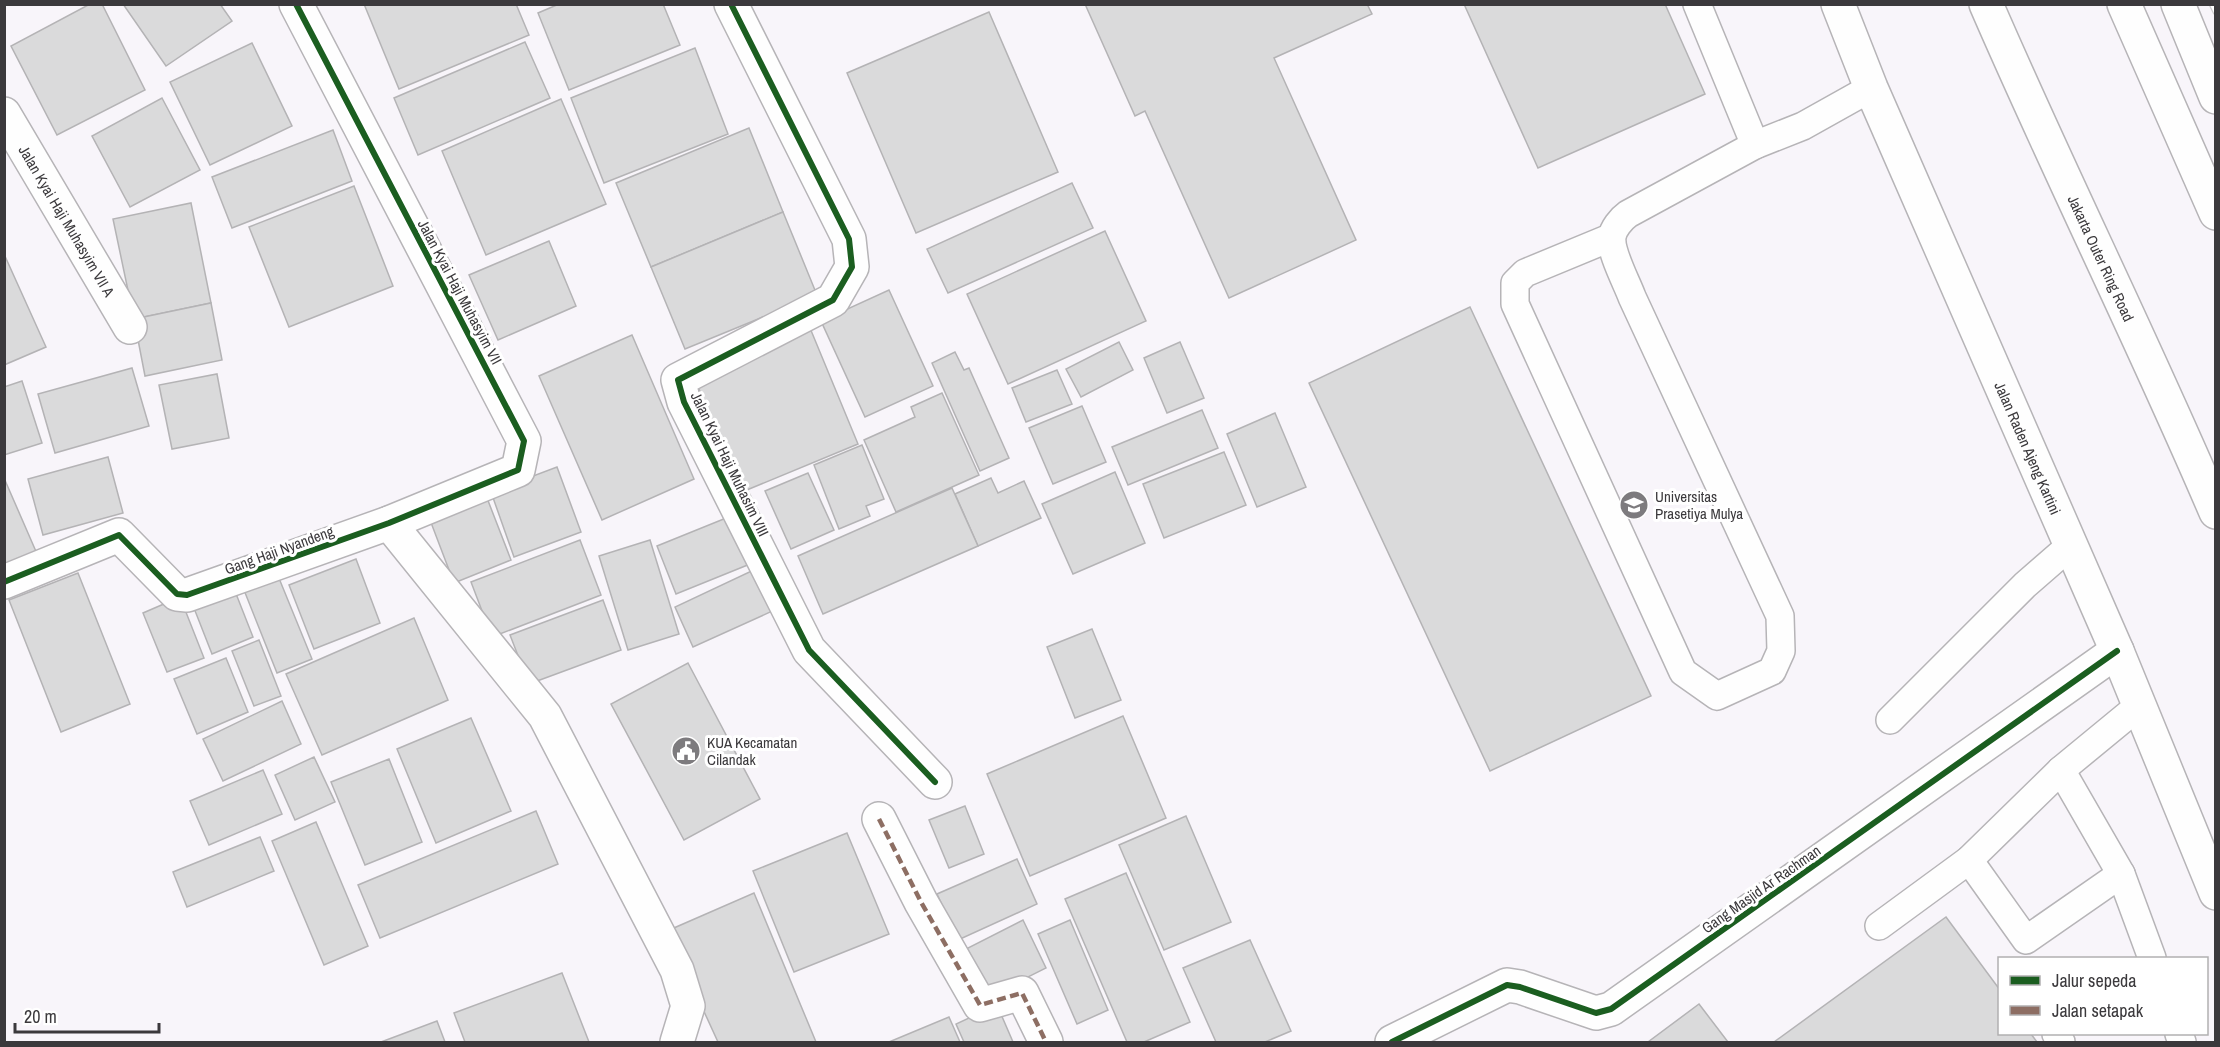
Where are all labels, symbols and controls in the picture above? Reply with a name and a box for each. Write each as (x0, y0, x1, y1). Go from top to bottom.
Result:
street label: Jalan Kyai Haji Muhasyim VII A (14, 141, 120, 301)
street label: Jakarta Outer Ring Road (2063, 192, 2140, 325)
street label: Jalan Kyai Haji Muhasyim VII (413, 216, 507, 368)
street label: Jalan Raden Ajeng Kartini (1990, 378, 2067, 518)
street label: Jalan Kyai Haji Muhasim VIII (686, 388, 774, 540)
place label: Universitas Prasetiya Mulya (1655, 486, 1743, 524)
school or university icon: Universitas Prasetiya Mulya (1618, 489, 1650, 521)
street label: Gang Haji Nyandeng (221, 520, 337, 580)
place label: KUA Kecamatan Cilandak (707, 732, 797, 770)
public building icon: KUA Kecamatan Cilandak (670, 735, 702, 767)
street label: Gang Masjid Ar Rachman (1697, 840, 1825, 938)
legend (1998, 957, 2208, 1035)
text: Jalur sepeda (2052, 968, 2137, 993)
scale bar (15, 996, 159, 1034)
text: Jalan setapak (2052, 998, 2144, 1023)
text: 20 m (24, 1004, 57, 1029)

